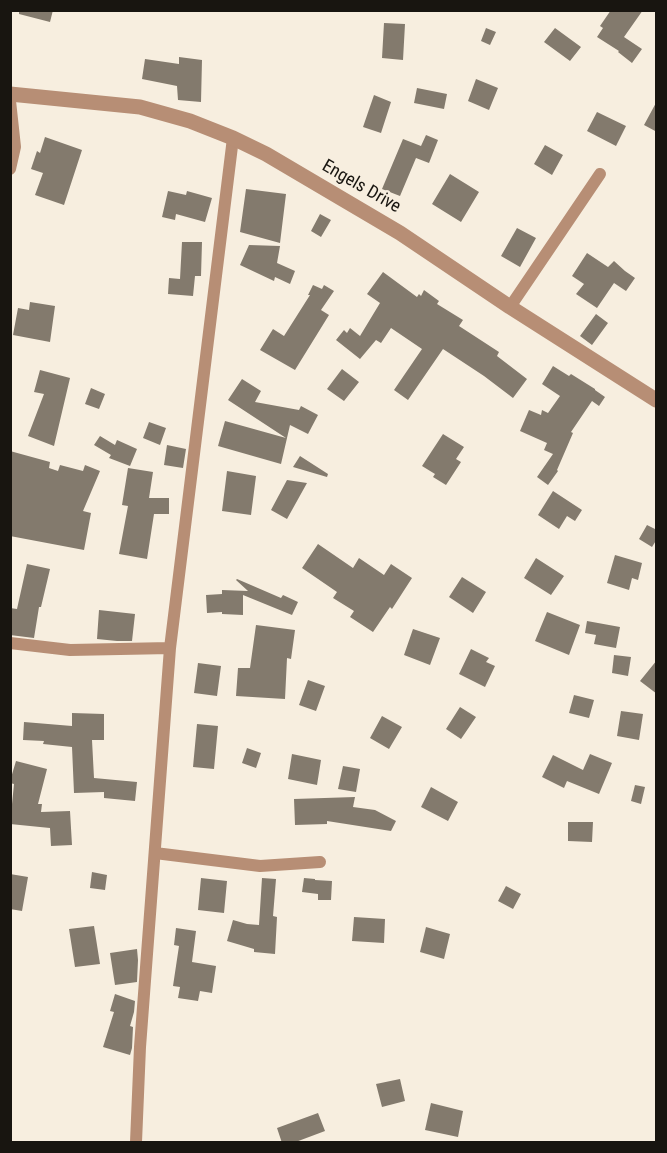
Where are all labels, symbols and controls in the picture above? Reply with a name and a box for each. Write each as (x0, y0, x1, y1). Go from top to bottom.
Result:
street label: Engels Drive (318, 156, 404, 218)

